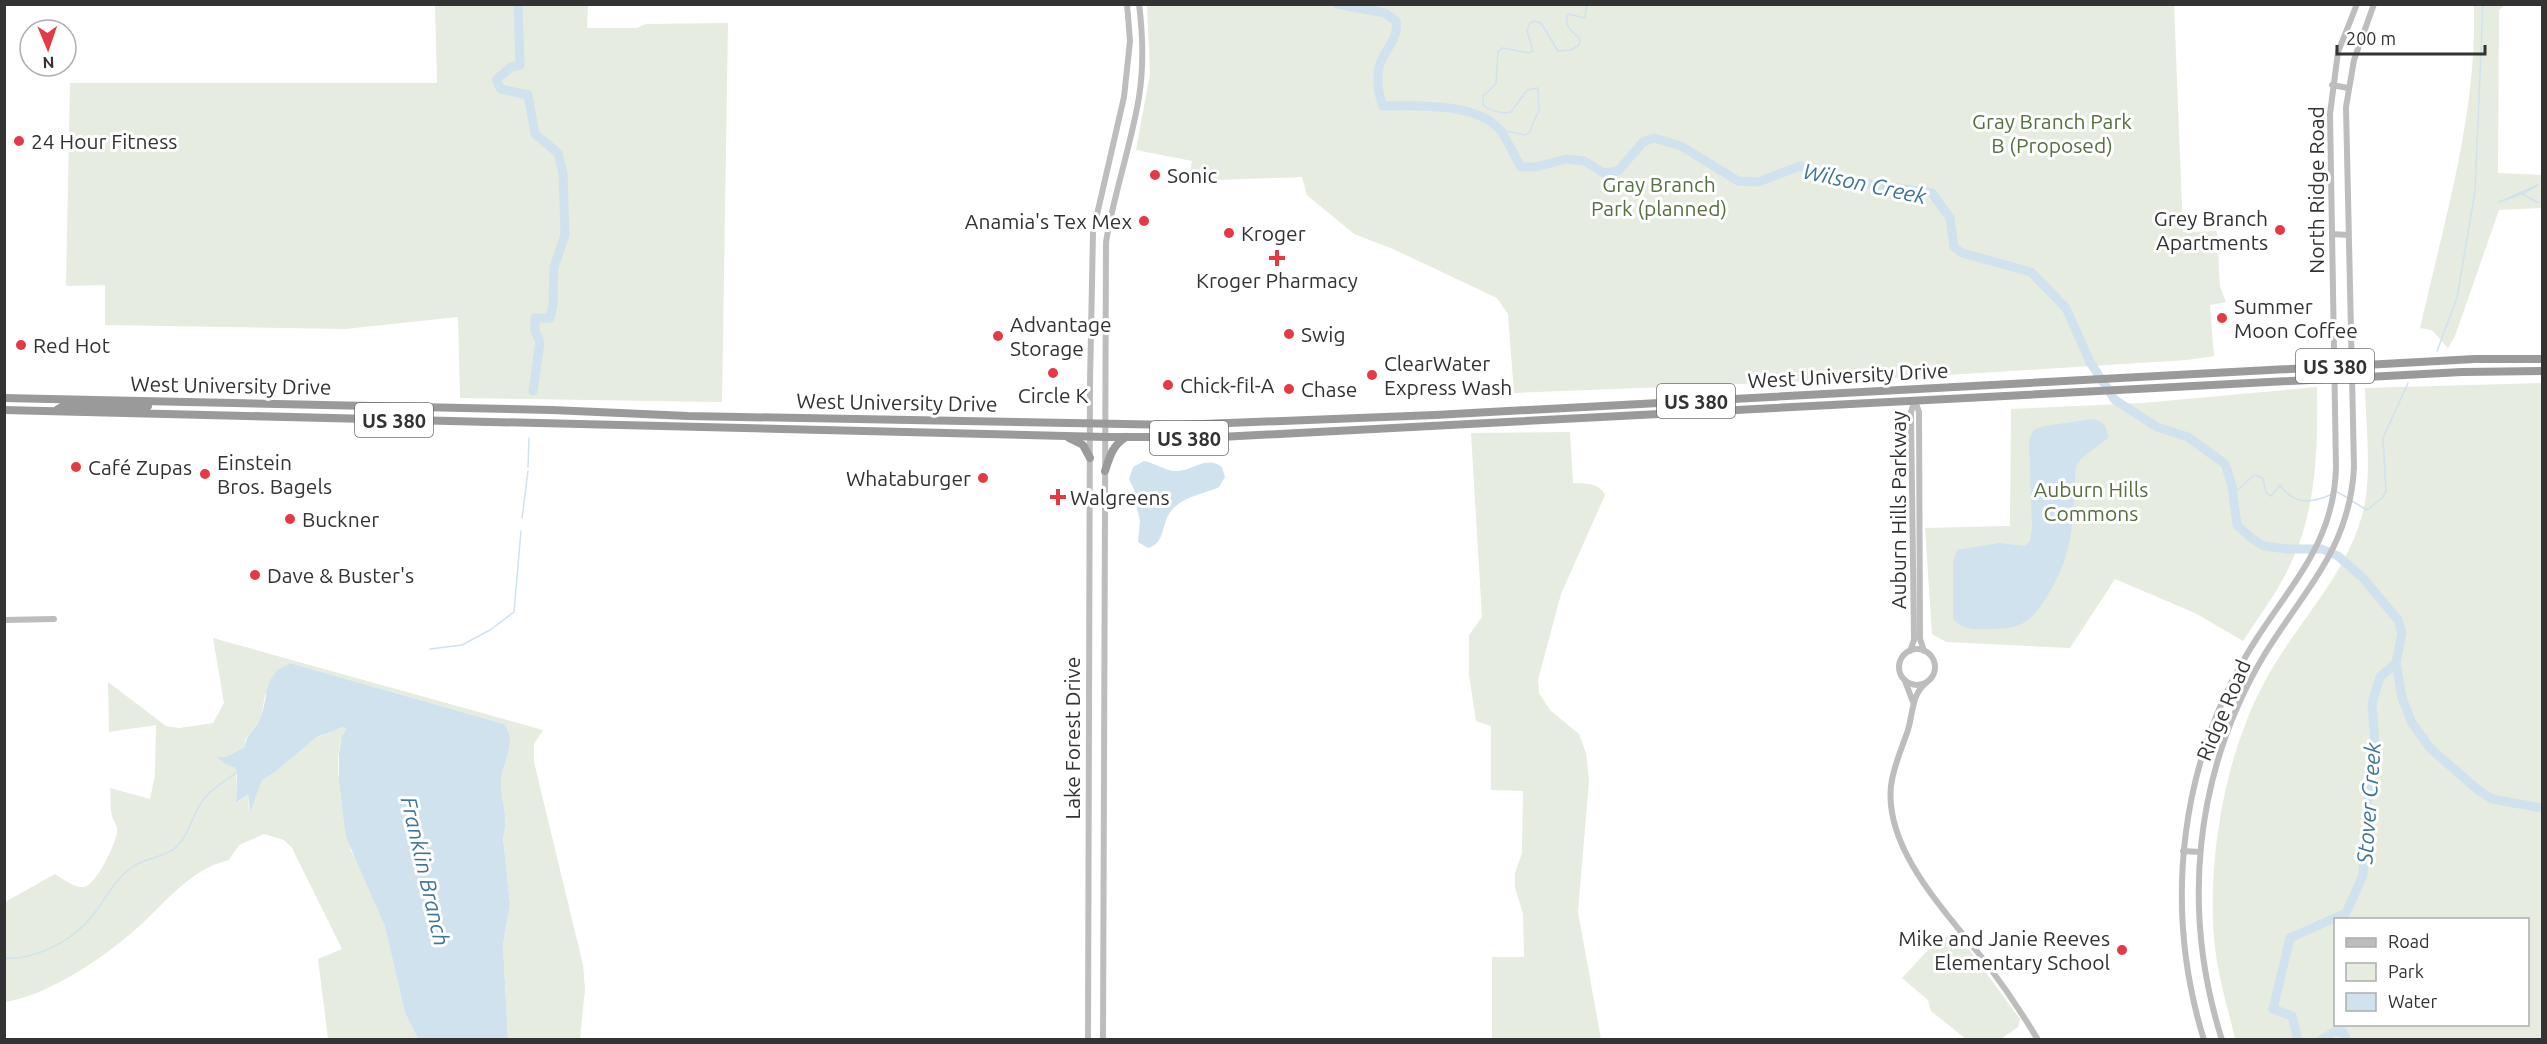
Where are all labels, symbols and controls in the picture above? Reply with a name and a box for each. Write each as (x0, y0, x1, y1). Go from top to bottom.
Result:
north arrow (18, 18, 78, 78)
scale bar (2337, 18, 2486, 56)
text: 200 m (2346, 28, 2396, 48)
text: N (42, 54, 55, 72)
street label: North Ridge Road (2304, 106, 2328, 274)
park label: Gray Branch Park B (Proposed) (1972, 109, 2132, 157)
place label: 24 Hour Fitness (31, 129, 177, 153)
marker: 24 Hour Fitness (12, 134, 26, 148)
water label: Wilson Creek (1801, 158, 1930, 208)
place label: Sonic (1167, 163, 1217, 187)
marker: Sonic (1148, 168, 1162, 182)
park label: Gray Branch Park (planned) (1591, 172, 1727, 220)
place label: Grey Branch Apartments (2154, 206, 2268, 254)
place label: Anamia's Tex Mex (965, 209, 1132, 233)
marker: Anamia's Tex Mex (1137, 214, 1151, 228)
place label: Kroger (1241, 221, 1306, 245)
marker: Grey Branch Apartments (2273, 223, 2287, 237)
marker: Kroger (1222, 226, 1236, 240)
marker: Kroger Pharmacy (1270, 251, 1284, 265)
place label: Kroger Pharmacy (1196, 268, 1358, 292)
place label: Summer Moon Coffee (2234, 294, 2358, 342)
marker: Summer Moon Coffee (2215, 311, 2229, 325)
place label: Advantage Storage (1010, 312, 1112, 360)
place label: Swig (1301, 322, 1345, 346)
marker: Swig (1282, 327, 1296, 341)
marker: Advantage Storage (991, 329, 1005, 343)
place label: Red Hot (33, 333, 110, 357)
marker: Red Hot (14, 338, 28, 352)
road number: US 380 (2296, 349, 2374, 383)
place label: ClearWater Express Wash (1384, 351, 1512, 399)
street label: West University Drive (1747, 358, 1949, 392)
marker: Circle K (1046, 366, 1060, 380)
marker: ClearWater Express Wash (1365, 368, 1379, 382)
street label: West University Drive (130, 371, 332, 399)
place label: Chick-fil-A (1180, 373, 1275, 397)
place label: Chase (1301, 377, 1357, 401)
marker: Chick-fil-A (1161, 378, 1175, 392)
marker: Chase (1282, 382, 1296, 396)
place label: Circle K (1018, 383, 1088, 407)
road number: US 380 (1657, 384, 1735, 418)
street label: West University Drive (796, 388, 998, 416)
road number: US 380 (355, 403, 433, 437)
street label: Auburn Hills Parkway (1886, 411, 1910, 609)
road number: US 380 (1150, 421, 1228, 455)
place label: Einstein Bros. Bagels (217, 450, 332, 498)
place label: Café Zupas (88, 455, 192, 479)
marker: Café Zupas (69, 460, 83, 474)
place label: Whataburger (846, 466, 971, 490)
marker: Einstein Bros. Bagels (198, 467, 212, 481)
marker: Whataburger (976, 471, 990, 485)
park label: Auburn Hills Commons (2034, 477, 2148, 525)
place label: Walgreens (1070, 485, 1170, 509)
marker: Walgreens (1051, 490, 1065, 504)
place label: Buckner (302, 507, 379, 531)
marker: Buckner (283, 512, 297, 526)
place label: Dave & Buster's (267, 563, 414, 587)
marker: Dave & Buster's (248, 568, 262, 582)
street label: Ridge Road (2191, 656, 2255, 764)
street label: Lake Forest Drive (1060, 657, 1084, 819)
water label: Stover Creek (2351, 741, 2385, 866)
water label: Franklin Branch (397, 794, 455, 948)
legend (2334, 918, 2529, 1026)
place label: Mike and Janie Reeves Elementary School (1898, 926, 2110, 974)
text: Road (2388, 931, 2430, 951)
marker: Mike and Janie Reeves Elementary School (2115, 943, 2129, 957)
text: Park (2388, 961, 2424, 981)
text: Water (2388, 991, 2438, 1011)

